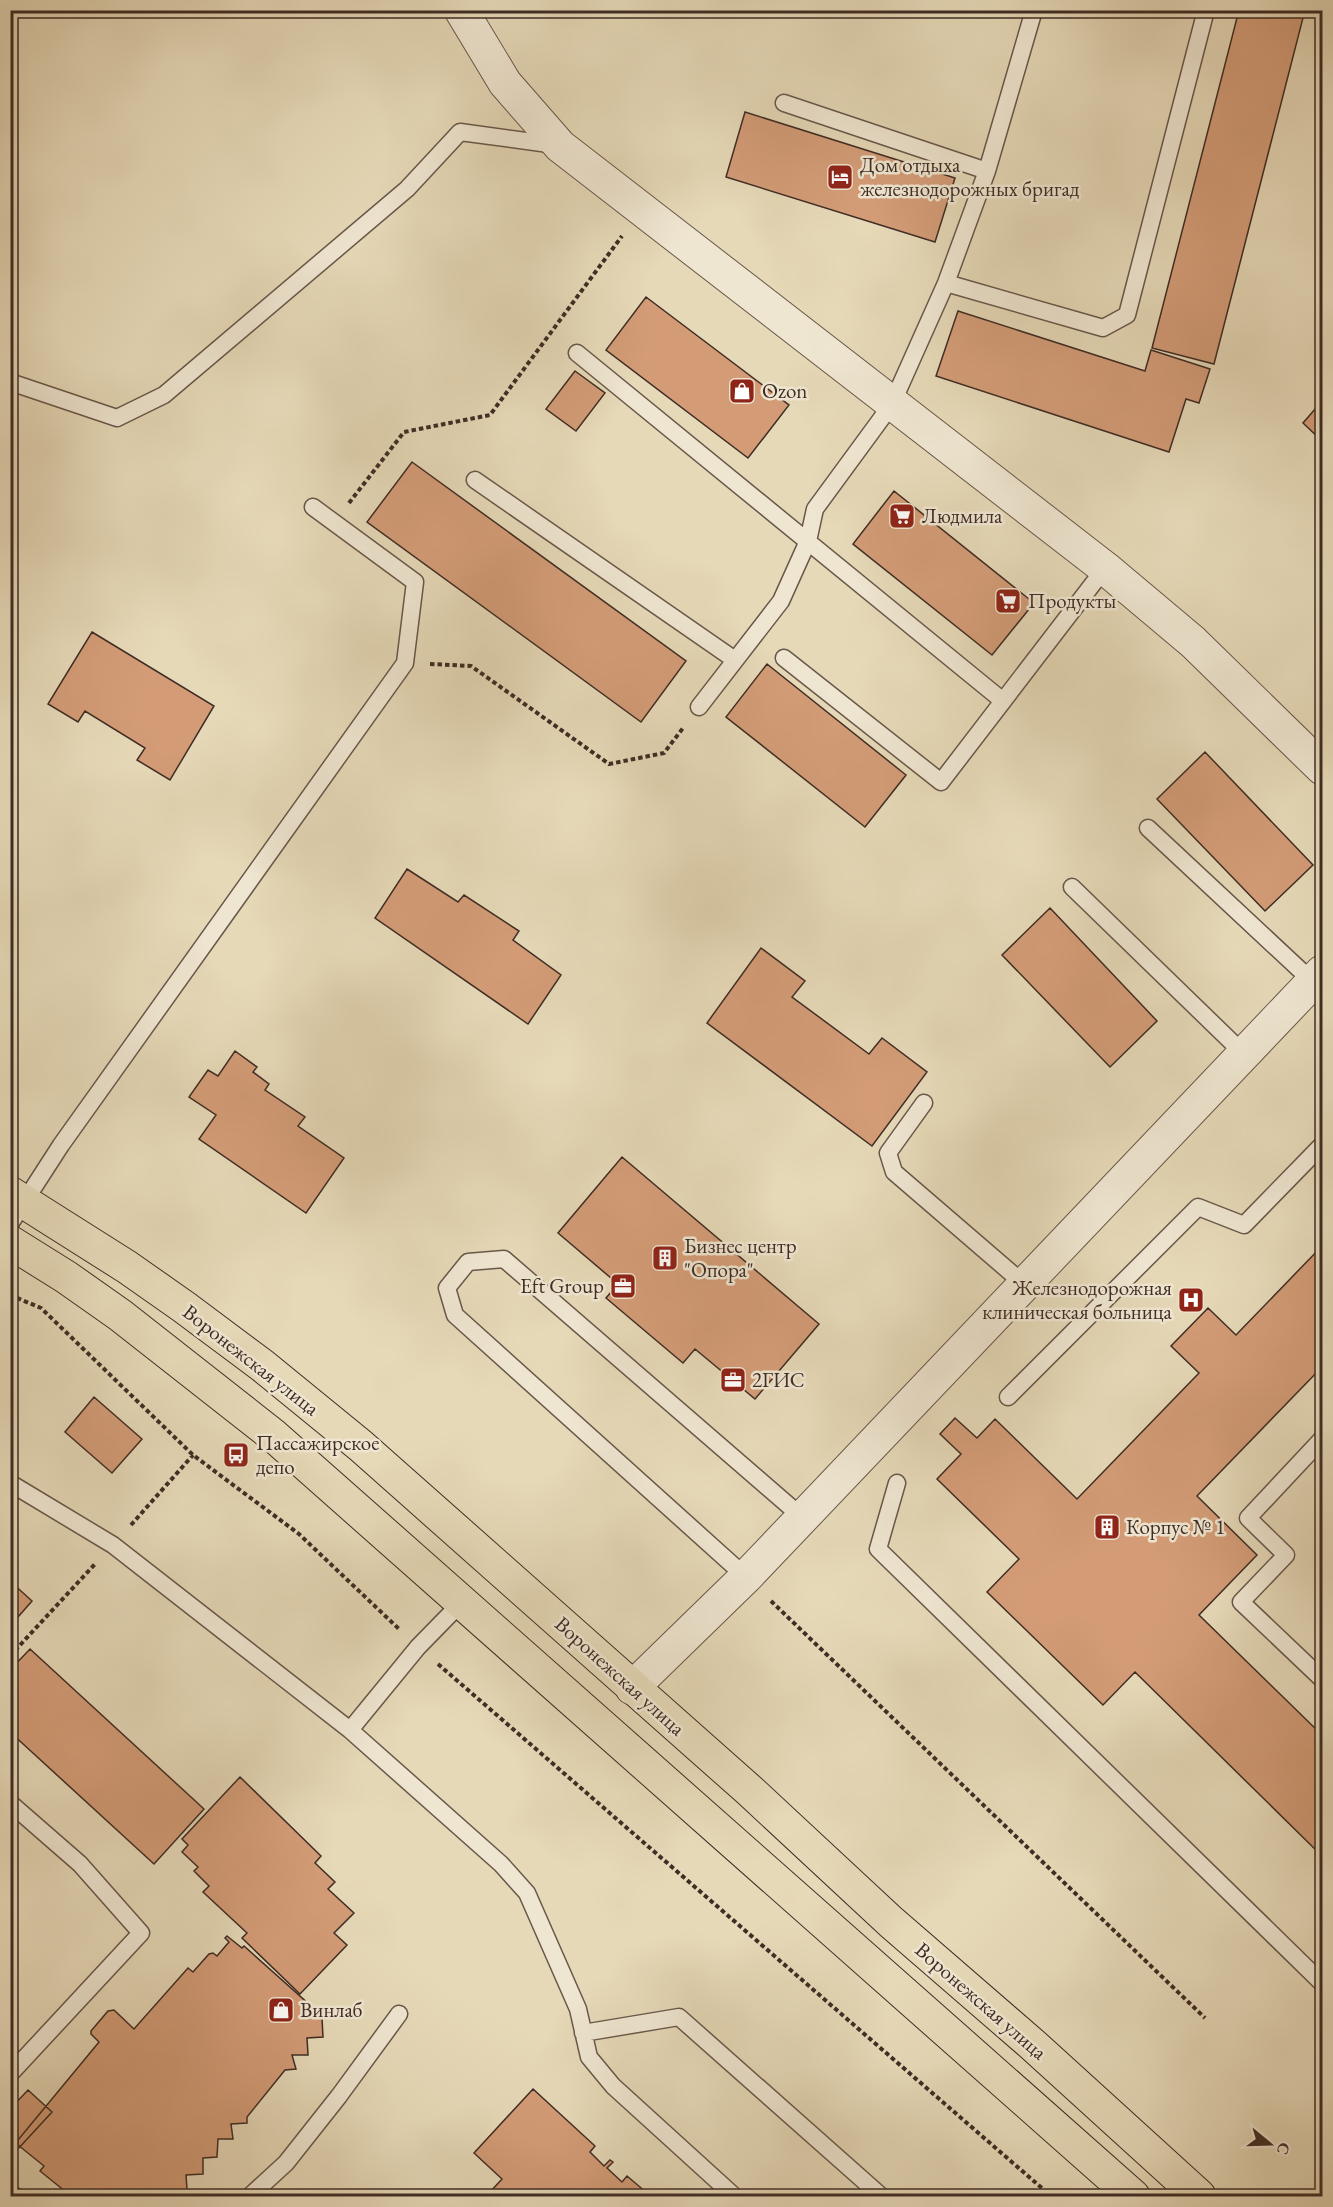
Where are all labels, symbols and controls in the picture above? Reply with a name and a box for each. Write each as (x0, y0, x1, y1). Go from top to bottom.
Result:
place label: Дом отдыха железнодорожных бригад (860, 151, 1080, 202)
hotel icon: Дом отдыха железнодорожных бригад (825, 162, 855, 192)
shop icon: Ozon (727, 376, 757, 406)
place label: Ozon (762, 377, 807, 404)
supermarket icon: Людмила (887, 501, 917, 531)
place label: Людмила (922, 502, 1003, 529)
supermarket icon: Продукты (993, 586, 1023, 616)
place label: Продукты (1028, 587, 1117, 614)
place label: Бизнес центр "Опора" (684, 1232, 797, 1283)
building icon: Бизнес центр "Опора" (650, 1243, 680, 1273)
office icon: Eft Group (608, 1271, 638, 1301)
place label: Eft Group (520, 1272, 604, 1299)
place label: Железнодорожная клиническая больница (982, 1274, 1173, 1325)
hospital icon: Железнодорожная клиническая больница (1176, 1285, 1206, 1315)
street label: Воронежская улица (178, 1298, 326, 1422)
office icon: 2ГИС (718, 1365, 748, 1395)
place label: 2ГИС (752, 1366, 805, 1393)
place label: Пассажирское депо (256, 1429, 379, 1480)
bus stop icon: Пассажирское депо (221, 1440, 251, 1470)
building icon: Корпус № 1 (1092, 1512, 1122, 1542)
place label: Корпус № 1 (1126, 1513, 1225, 1540)
street label: Воронежская улица (550, 1610, 692, 1742)
street label: Воронежская улица (910, 1936, 1053, 2066)
shop icon: Винлаб (266, 1995, 296, 2025)
place label: Винлаб (300, 1996, 363, 2023)
north arrow (1240, 2114, 1300, 2174)
text: С (1272, 2140, 1295, 2158)

